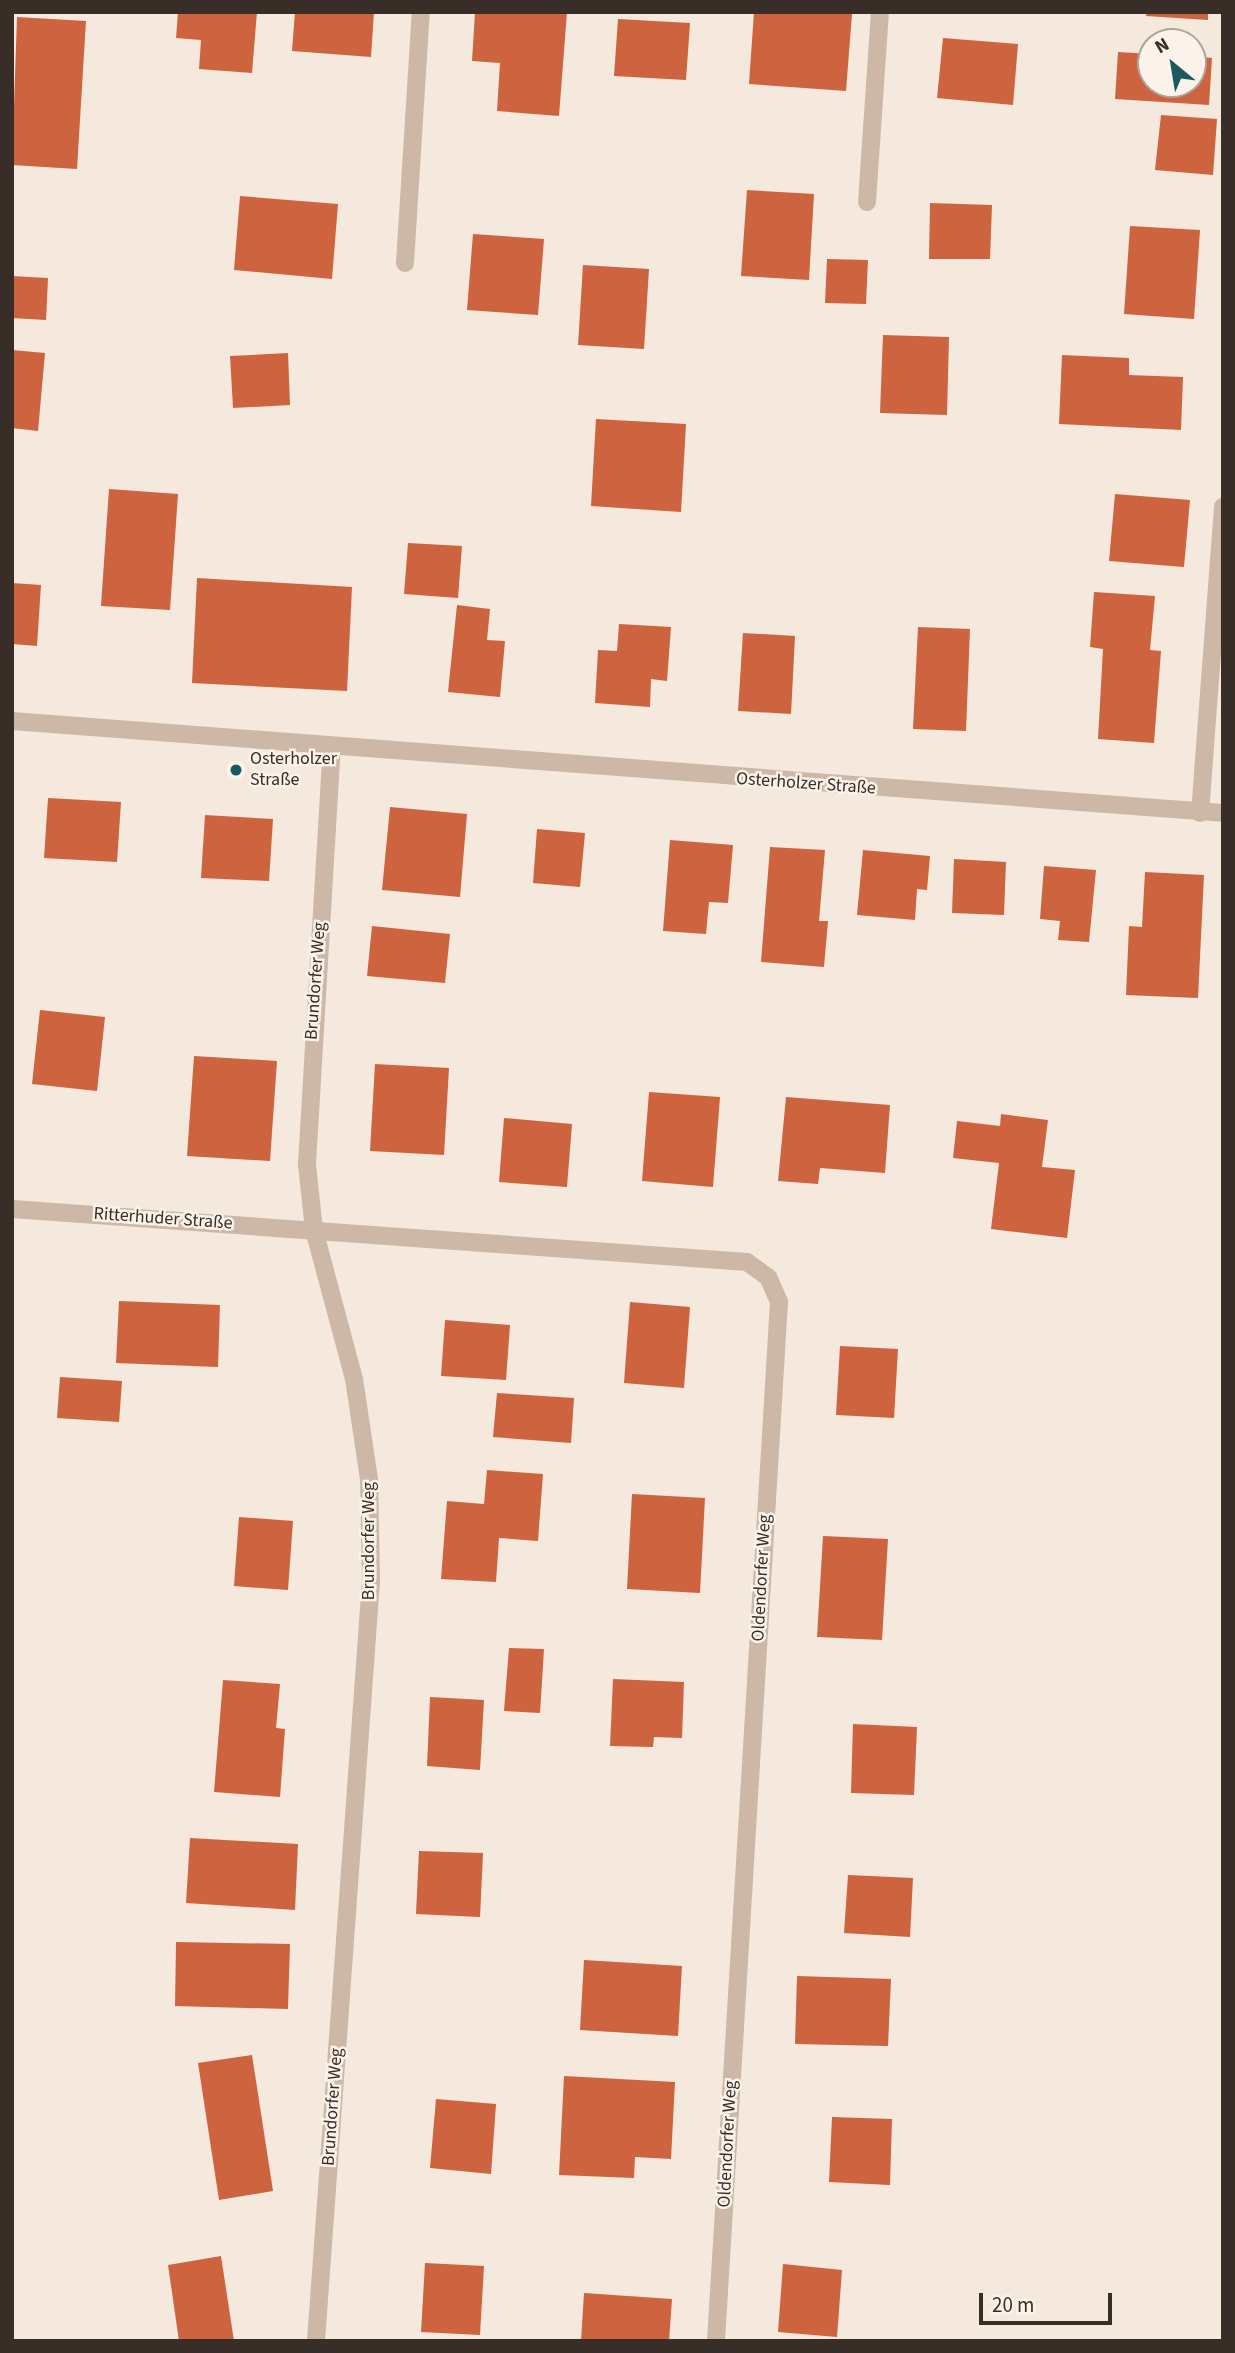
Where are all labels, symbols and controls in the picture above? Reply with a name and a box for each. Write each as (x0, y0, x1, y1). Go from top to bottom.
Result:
north arrow (1137, 28, 1207, 98)
text: N (1150, 31, 1174, 61)
place label: Osterholzer Straße (250, 749, 337, 792)
marker: Osterholzer Straße (228, 762, 244, 778)
street label: Osterholzer Straße (735, 768, 877, 800)
street label: Brundorfer Weg (301, 921, 331, 1041)
street label: Ritterhuder Straße (93, 1203, 233, 1235)
street label: Brundorfer Weg (358, 1482, 380, 1600)
street label: Oldendorfer Weg (748, 1514, 776, 1642)
street label: Brundorfer Weg (318, 2047, 348, 2167)
street label: Oldendorfer Weg (714, 2080, 742, 2208)
scale bar (983, 2280, 1116, 2324)
text: 20 m (992, 2290, 1034, 2320)

